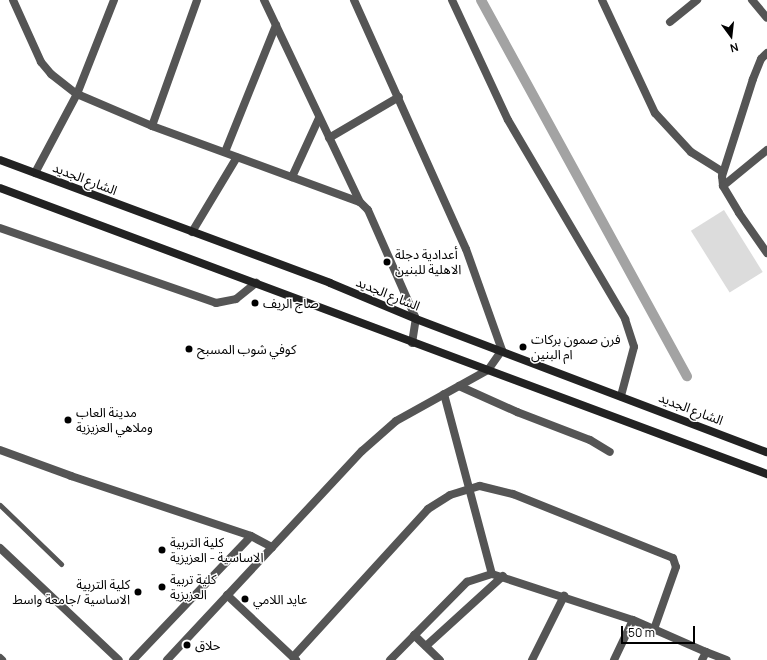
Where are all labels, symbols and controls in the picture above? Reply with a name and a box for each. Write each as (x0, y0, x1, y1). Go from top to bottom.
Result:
north arrow (711, 16, 751, 56)
text: N (728, 40, 740, 56)
street label: الشارع الجديد (51, 160, 119, 198)
place label: أعدادية دجلة الاهلية للبنين (395, 247, 461, 278)
marker: أعدادية دجلة الاهلية للبنين (382, 257, 392, 267)
street label: الشارع الجديد (354, 274, 422, 314)
place label: صاج الريف (263, 295, 319, 311)
marker: صاج الريف (250, 298, 260, 308)
place label: فرن صمون بركات ام البنين (531, 332, 621, 363)
place label: كوفي شوب المسبح (197, 341, 296, 357)
marker: فرن صمون بركات ام البنين (518, 342, 528, 352)
marker: كوفي شوب المسبح (184, 344, 194, 354)
street label: الشارع الجديد (657, 390, 725, 428)
place label: مدينة العاب وملاهي العزيزية (76, 405, 153, 436)
marker: مدينة العاب وملاهي العزيزية (63, 415, 73, 425)
place label: كلية التربية الاساسية - العزيزية (170, 535, 264, 566)
marker: كلية التربية الاساسية - العزيزية (157, 545, 167, 555)
place label: كلية تربية العزيزية (170, 572, 216, 603)
place label: كلية التربية الاساسية /جامعة واسط (13, 577, 130, 608)
marker: كلية تربية العزيزية (157, 582, 167, 592)
marker: كلية التربية الاساسية /جامعة واسط (133, 587, 143, 597)
place label: عايد اللامي (253, 591, 307, 607)
marker: عايد اللامي (240, 594, 250, 604)
scale bar (623, 618, 697, 644)
text: 50 m (628, 624, 655, 641)
place label: حلاق (195, 637, 221, 653)
marker: حلاق (182, 640, 192, 650)

